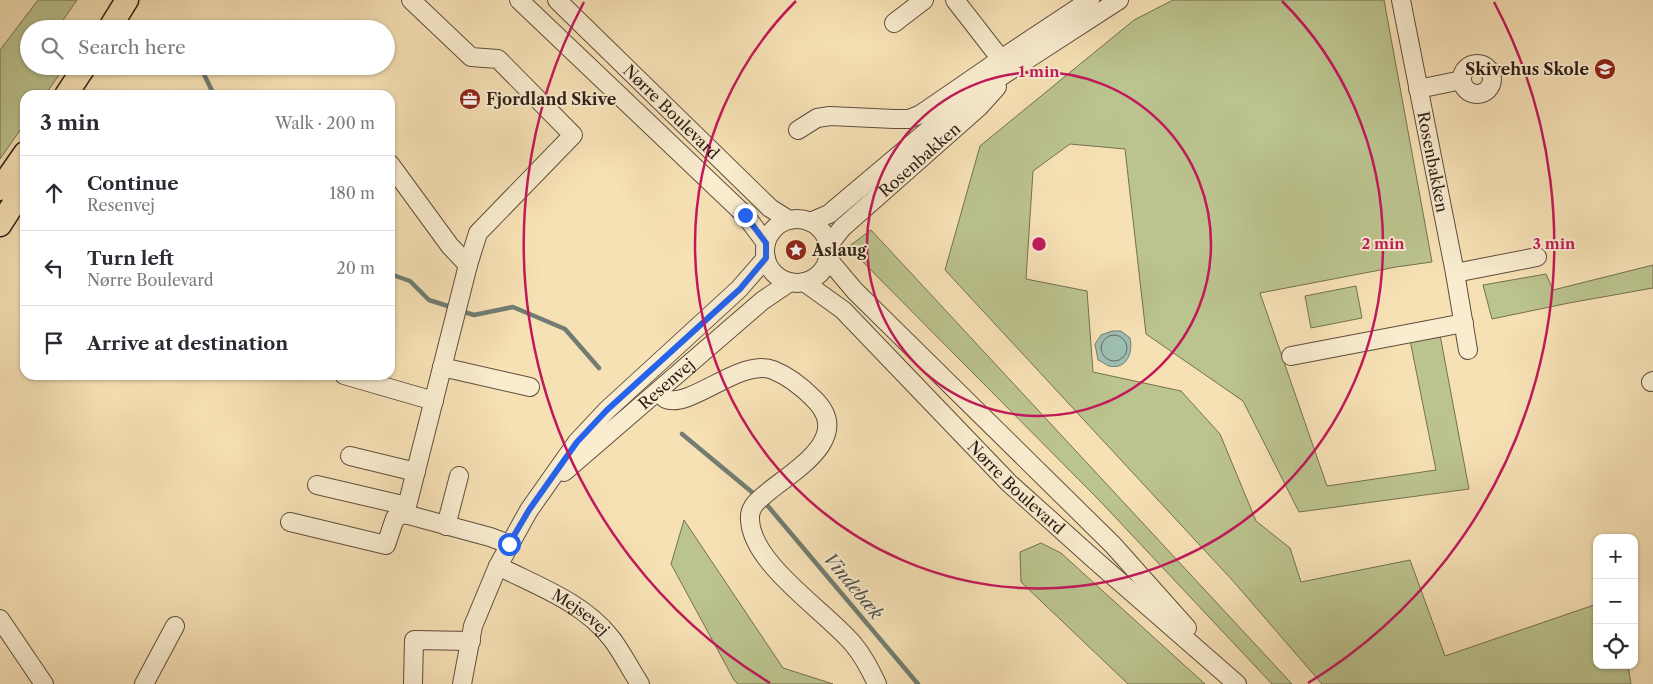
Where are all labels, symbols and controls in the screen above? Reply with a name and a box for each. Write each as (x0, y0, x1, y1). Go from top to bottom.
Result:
search box (20, 20, 395, 75)
icon: search (38, 34, 66, 62)
text: Search here (78, 36, 186, 59)
school or university icon: Skivehus Skole (1593, 57, 1617, 81)
place label: Skivehus Skole (1465, 59, 1589, 79)
street label: Nørre Boulevard (619, 60, 724, 163)
text: 1 min (1018, 62, 1060, 81)
office icon: Fjordland Skive (458, 87, 482, 111)
place label: Fjordland Skive (486, 89, 617, 109)
text: 3 min (40, 110, 100, 135)
street label: Rosenbakken (1413, 110, 1453, 214)
text: Walk · 200 m (275, 113, 375, 133)
street label: Rosenbakken (874, 118, 964, 201)
text: Continue (87, 172, 179, 195)
icon: ahead (40, 179, 68, 207)
text: 180 m (329, 183, 375, 203)
text: Resenvej (87, 195, 155, 215)
route end (734, 204, 757, 227)
text: 2 min (1361, 234, 1405, 253)
text: 3 min (1533, 234, 1576, 253)
centre of rings (1030, 235, 1048, 253)
place icon: Aslaug (784, 238, 808, 262)
place label: Aslaug (811, 240, 867, 260)
text: Turn left (87, 247, 174, 270)
icon: left (40, 254, 68, 282)
text: 20 m (336, 258, 375, 278)
text: Nørre Boulevard (87, 270, 214, 290)
icon: arrive (40, 329, 68, 357)
text: Arrive at destination (87, 332, 288, 355)
street label: Resenvej (634, 354, 698, 414)
street label: Nørre Boulevard (964, 436, 1069, 538)
route start (498, 533, 521, 556)
map controls (1593, 534, 1638, 669)
button: + (1593, 534, 1638, 579)
water label: Vindebæk (819, 548, 888, 625)
button: − (1593, 579, 1638, 624)
street label: Mejsevej (549, 584, 614, 639)
button: locate (1593, 624, 1638, 669)

